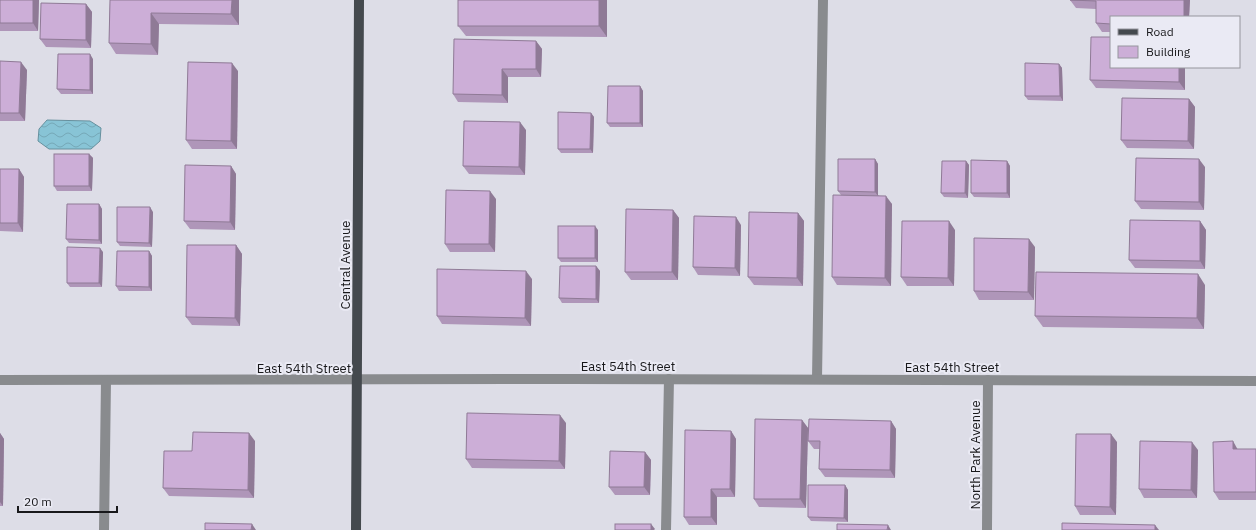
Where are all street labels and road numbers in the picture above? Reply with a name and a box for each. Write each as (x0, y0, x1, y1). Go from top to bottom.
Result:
street label: Central Avenue (337, 221, 354, 309)
street label: East 54th Street (581, 358, 675, 375)
street label: East 54th Street (905, 359, 999, 376)
street label: East 54th Street (257, 360, 351, 377)
street label: North Park Avenue (967, 400, 984, 510)

